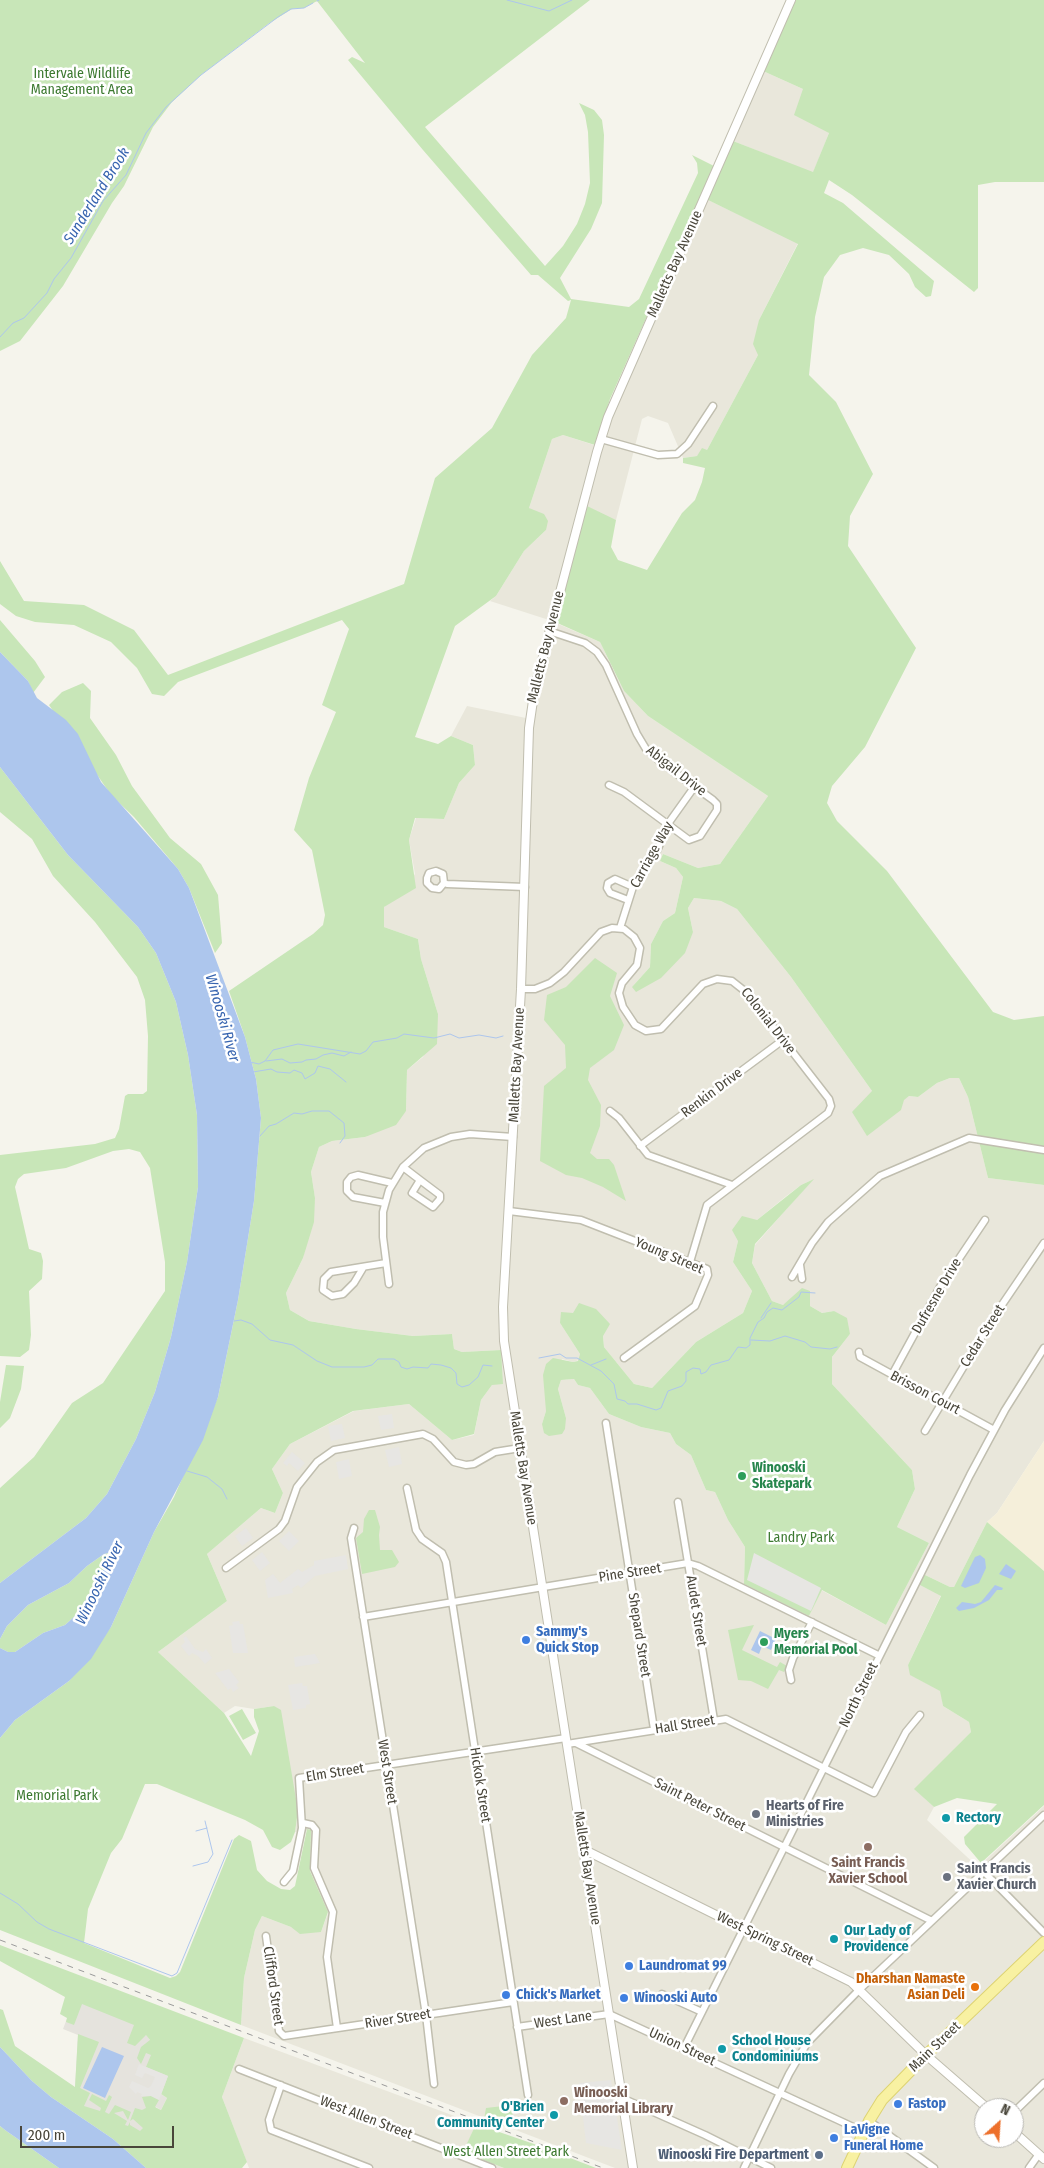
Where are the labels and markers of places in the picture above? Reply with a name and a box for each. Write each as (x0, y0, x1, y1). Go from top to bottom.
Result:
place label: Winooski Skatepark (752, 1460, 812, 1492)
marker: Winooski Skatepark (736, 1470, 748, 1482)
place label: Sammy's Quick Stop (536, 1624, 599, 1656)
place label: Myers Memorial Pool (774, 1626, 858, 1658)
marker: Sammy's Quick Stop (520, 1634, 532, 1646)
marker: Myers Memorial Pool (758, 1636, 770, 1648)
place label: Hearts of Fire Ministries (766, 1798, 844, 1830)
marker: Hearts of Fire Ministries (750, 1808, 762, 1820)
place label: Rectory (956, 1810, 1001, 1826)
marker: Rectory (940, 1812, 952, 1824)
marker: Saint Francis Xavier School (862, 1841, 874, 1853)
place label: Saint Francis Xavier School (829, 1855, 907, 1888)
place label: Saint Francis Xavier Church (957, 1861, 1036, 1894)
marker: Saint Francis Xavier Church (941, 1871, 953, 1883)
place label: Our Lady of Providence (844, 1923, 911, 1955)
marker: Our Lady of Providence (828, 1933, 840, 1945)
place label: Laundromat 99 (639, 1958, 727, 1974)
marker: Laundromat 99 (623, 1960, 635, 1972)
place label: Dharshan Namaste Asian Deli (856, 1971, 965, 2004)
marker: Dharshan Namaste Asian Deli (969, 1981, 981, 1993)
place label: Chick's Market (516, 1987, 601, 2003)
marker: Chick's Market (500, 1989, 512, 2001)
place label: Winooski Auto (634, 1990, 718, 2006)
marker: Winooski Auto (618, 1992, 630, 2004)
place label: School House Condominiums (732, 2033, 818, 2066)
marker: School House Condominiums (716, 2043, 728, 2055)
place label: Winooski Memorial Library (574, 2085, 673, 2118)
marker: Winooski Memorial Library (558, 2095, 570, 2107)
place label: Fastop (908, 2096, 946, 2112)
marker: Fastop (892, 2098, 904, 2110)
place label: O'Brien Community Center (437, 2099, 544, 2132)
marker: O'Brien Community Center (548, 2109, 560, 2121)
place label: LaVigne Funeral Home (844, 2122, 923, 2154)
marker: LaVigne Funeral Home (828, 2132, 840, 2144)
place label: Winooski Fire Department (658, 2147, 809, 2163)
marker: Winooski Fire Department (813, 2149, 825, 2161)

